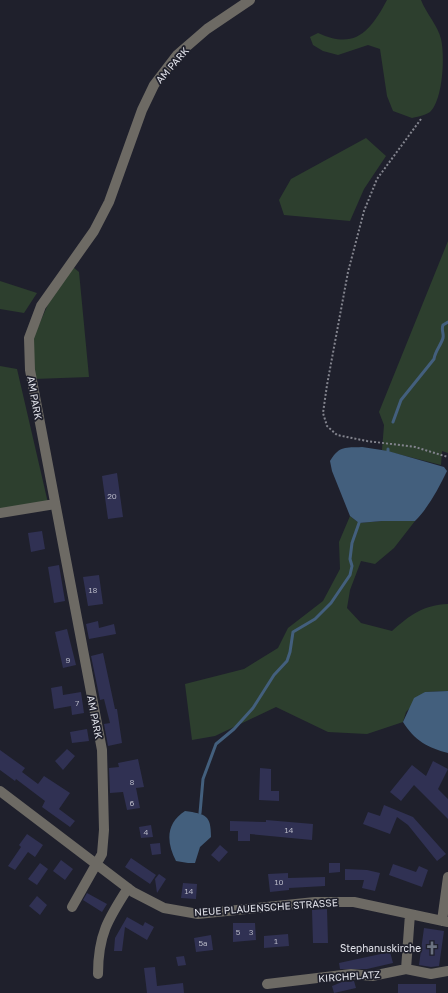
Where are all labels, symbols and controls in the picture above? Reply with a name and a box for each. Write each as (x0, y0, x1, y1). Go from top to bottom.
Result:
street label: AM PARK (153, 44, 191, 86)
street label: AM PARK (25, 375, 45, 421)
house number: 20 (107, 491, 117, 501)
house number: 18 (89, 585, 97, 595)
house number: 9 (66, 655, 71, 665)
street label: AM PARK (85, 694, 105, 740)
house number: 7 (75, 698, 79, 708)
house number: 8 (130, 777, 135, 787)
house number: 6 (130, 798, 135, 808)
house number: 14 (285, 825, 293, 835)
house number: 4 (144, 827, 149, 837)
house number: 10 (275, 877, 283, 887)
house number: 14 (185, 886, 193, 896)
street label: NEUE PLAUENSCHE STRASSE (194, 896, 338, 918)
house number: 5 (236, 927, 241, 937)
house number: 3 (249, 927, 254, 937)
house number: 1 (274, 936, 278, 946)
house number: 5a (198, 938, 208, 948)
church icon: Stephanuskirche (424, 940, 440, 956)
place label: Stephanuskirche (340, 942, 421, 954)
street label: KIRCHPLATZ (318, 968, 380, 984)

